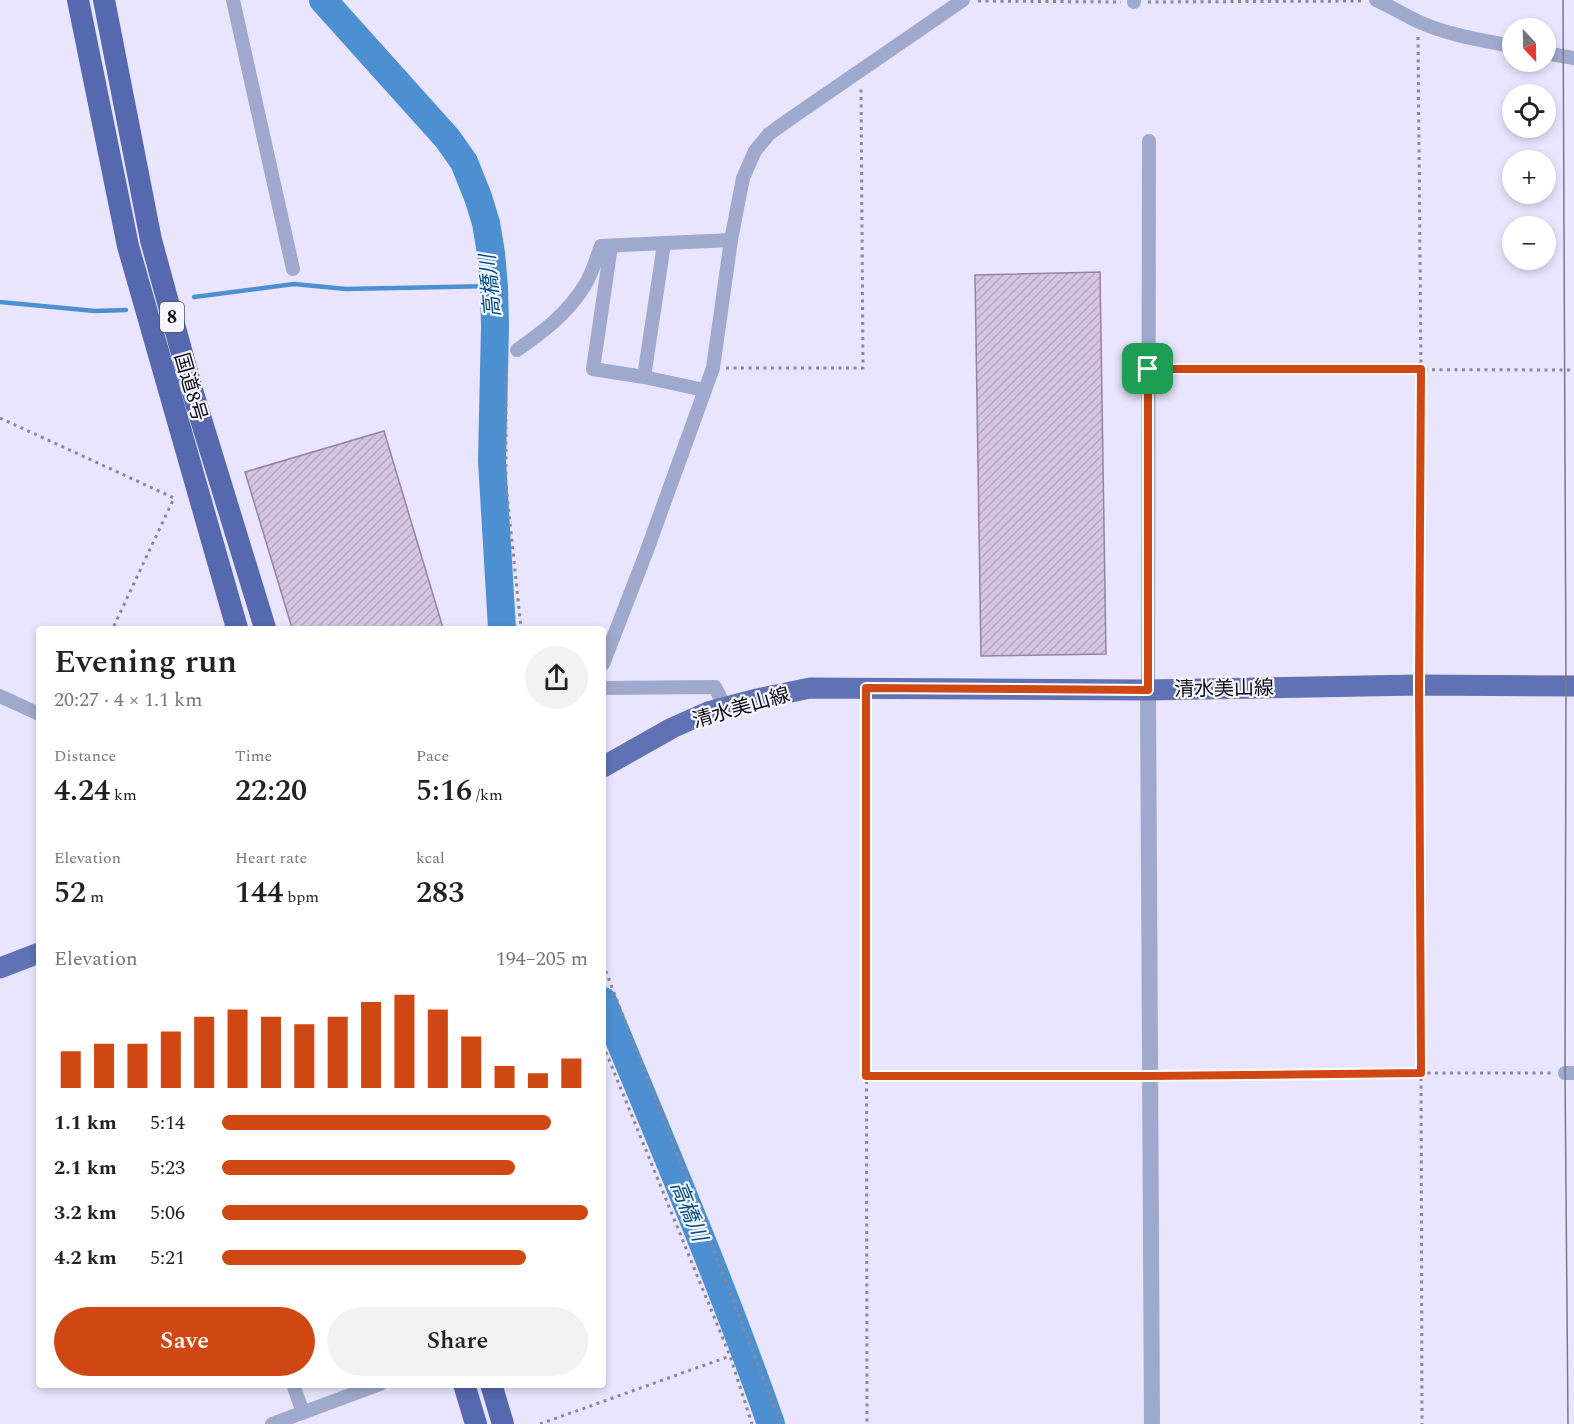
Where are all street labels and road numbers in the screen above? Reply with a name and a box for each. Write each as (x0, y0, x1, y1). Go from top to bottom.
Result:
road number: 8 (160, 302, 184, 332)
street label: 国道8号 (166, 349, 214, 425)
street label: 清水美山線 (1174, 673, 1274, 705)
street label: 清水美山線 (689, 680, 793, 736)

